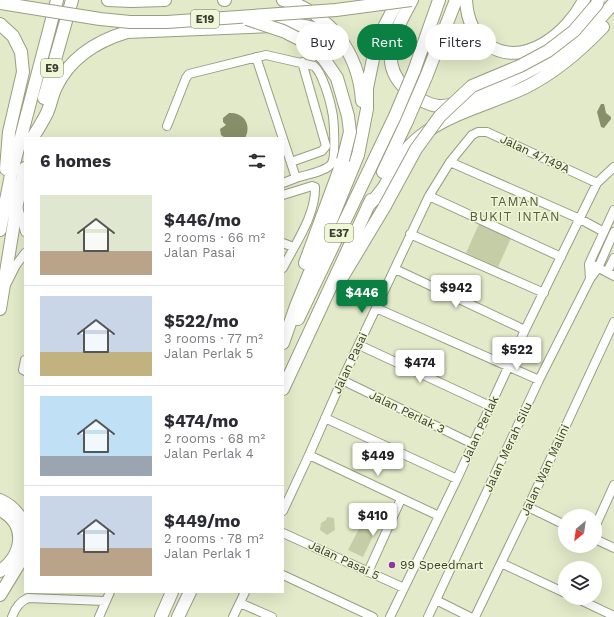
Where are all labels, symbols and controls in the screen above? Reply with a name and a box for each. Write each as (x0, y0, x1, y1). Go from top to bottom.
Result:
road number: E19 (191, 10, 219, 28)
chip: Buy (296, 24, 349, 60)
chip: Rent (357, 24, 417, 60)
chip: Filters (425, 24, 496, 60)
road number: E9 (41, 59, 63, 77)
street label: Jalan 4/149A (498, 132, 572, 176)
icon: filters (246, 150, 268, 172)
text: 6 homes (40, 151, 111, 171)
district label: TAMAN BUKIT INTAN (469, 194, 561, 224)
text: $446/mo (164, 210, 241, 230)
icon: home (72, 211, 120, 259)
road number: E37 (325, 224, 353, 242)
text: 2 rooms · 66 m² (164, 230, 265, 245)
text: Jalan Pasai (164, 245, 235, 260)
pin: $942 (432, 275, 480, 309)
pin: $446 (338, 280, 386, 314)
text: $942 (440, 280, 472, 295)
text: $446 (345, 285, 379, 300)
text: $522/mo (164, 311, 239, 331)
icon: home (72, 312, 120, 360)
street label: Jalan Pasai (330, 330, 370, 396)
text: 3 rooms · 77 m² (164, 331, 263, 346)
pin: $522 (493, 337, 541, 371)
text: $522 (501, 342, 533, 357)
text: Jalan Perlak 5 (164, 346, 253, 361)
pin: $474 (396, 350, 444, 384)
text: $474 (404, 355, 436, 370)
street label: Jalan Perlak 3 (367, 388, 447, 436)
street label: Jalan Perlak (459, 393, 502, 464)
street label: Jalan Merah Silu (481, 400, 535, 494)
text: $474/mo (164, 411, 238, 431)
icon: home (72, 412, 120, 460)
street label: Jalan Wan Malini (518, 422, 572, 518)
text: 2 rooms · 68 m² (164, 431, 265, 446)
pin: $449 (354, 443, 402, 477)
text: Jalan Perlak 4 (164, 446, 254, 461)
text: $449 (361, 448, 395, 463)
pin: $410 (349, 503, 397, 537)
text: $410 (358, 508, 388, 523)
north arrow (558, 509, 602, 553)
map controls (558, 509, 602, 605)
text: $449/mo (164, 511, 241, 531)
icon: home (72, 512, 120, 560)
text: 2 rooms · 78 m² (164, 531, 264, 546)
street label: Jalan Pasai 5 (306, 537, 382, 583)
text: Jalan Perlak 1 (164, 546, 251, 561)
place label: 99 Speedmart (400, 558, 483, 572)
marker: 99 Speedmart (387, 560, 397, 570)
button: layers (558, 561, 602, 605)

